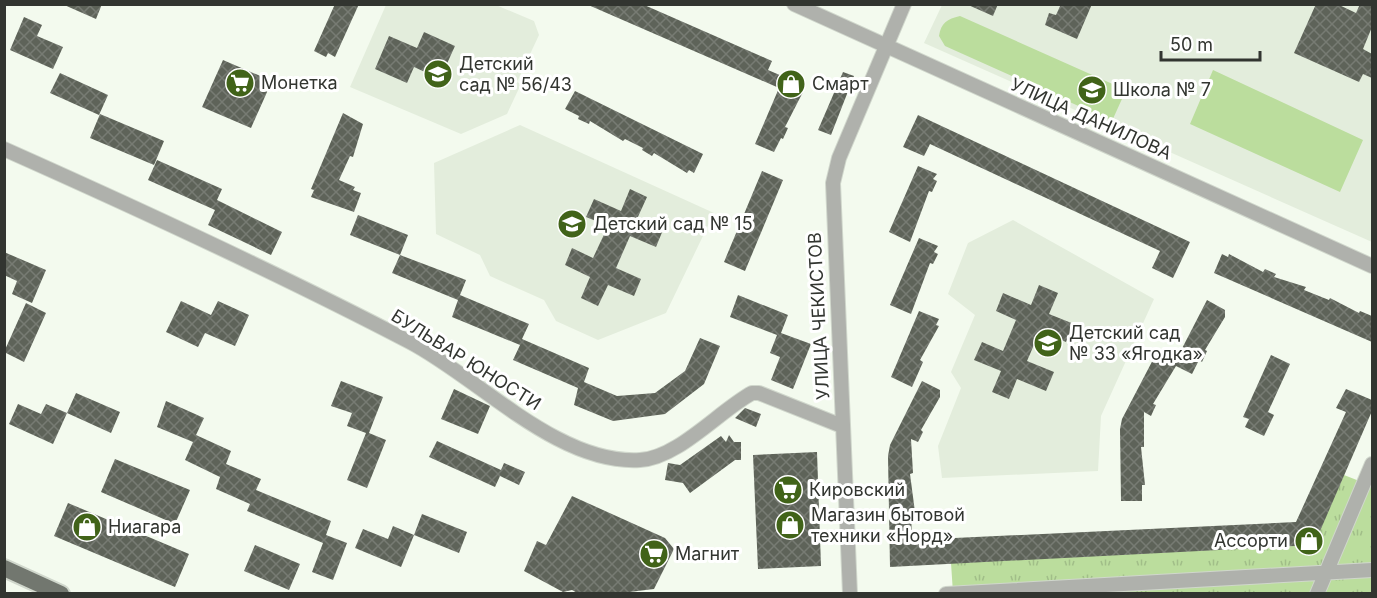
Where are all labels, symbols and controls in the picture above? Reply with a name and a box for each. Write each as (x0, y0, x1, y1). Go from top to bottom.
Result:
scale bar (1161, 24, 1260, 62)
text: 50 m (1170, 34, 1213, 55)
place label: Детский сад № 56/43 (459, 53, 572, 95)
school or university icon: Детский сад № 56/43 (422, 58, 454, 90)
supermarket icon: Монетка (224, 67, 256, 99)
shop icon: Смарт (775, 68, 807, 100)
place label: Монетка (261, 72, 338, 93)
place label: Смарт (812, 73, 869, 94)
street label: УЛИЦА ДАНИЛОВА (1007, 73, 1175, 164)
school or university icon: Школа № 7 (1076, 74, 1108, 106)
place label: Школа № 7 (1113, 79, 1211, 100)
school or university icon: Детский сад № 15 (556, 208, 588, 240)
place label: Детский сад № 15 (593, 213, 753, 234)
street label: УЛИЦА ЧЕКИСТОВ (804, 232, 833, 400)
street label: БУЛЬВАР ЮНОСТИ (388, 305, 545, 414)
place label: Детский сад № 33 «Ягодка» (1069, 322, 1203, 364)
school or university icon: Детский сад № 33 «Ягодка» (1032, 327, 1064, 359)
supermarket icon: Кировский (772, 474, 804, 506)
place label: Кировский (809, 479, 905, 500)
place label: Магазин бытовой техники «Норд» (811, 504, 965, 546)
shop icon: Магазин бытовой техники «Норд» (774, 509, 806, 541)
shop icon: Ниагара (71, 511, 103, 543)
place label: Ниагара (108, 516, 181, 537)
shop icon: Ассорти (1293, 525, 1325, 557)
place label: Ассорти (1214, 530, 1288, 551)
supermarket icon: Магнит (638, 538, 670, 570)
place label: Магнит (675, 543, 740, 564)

